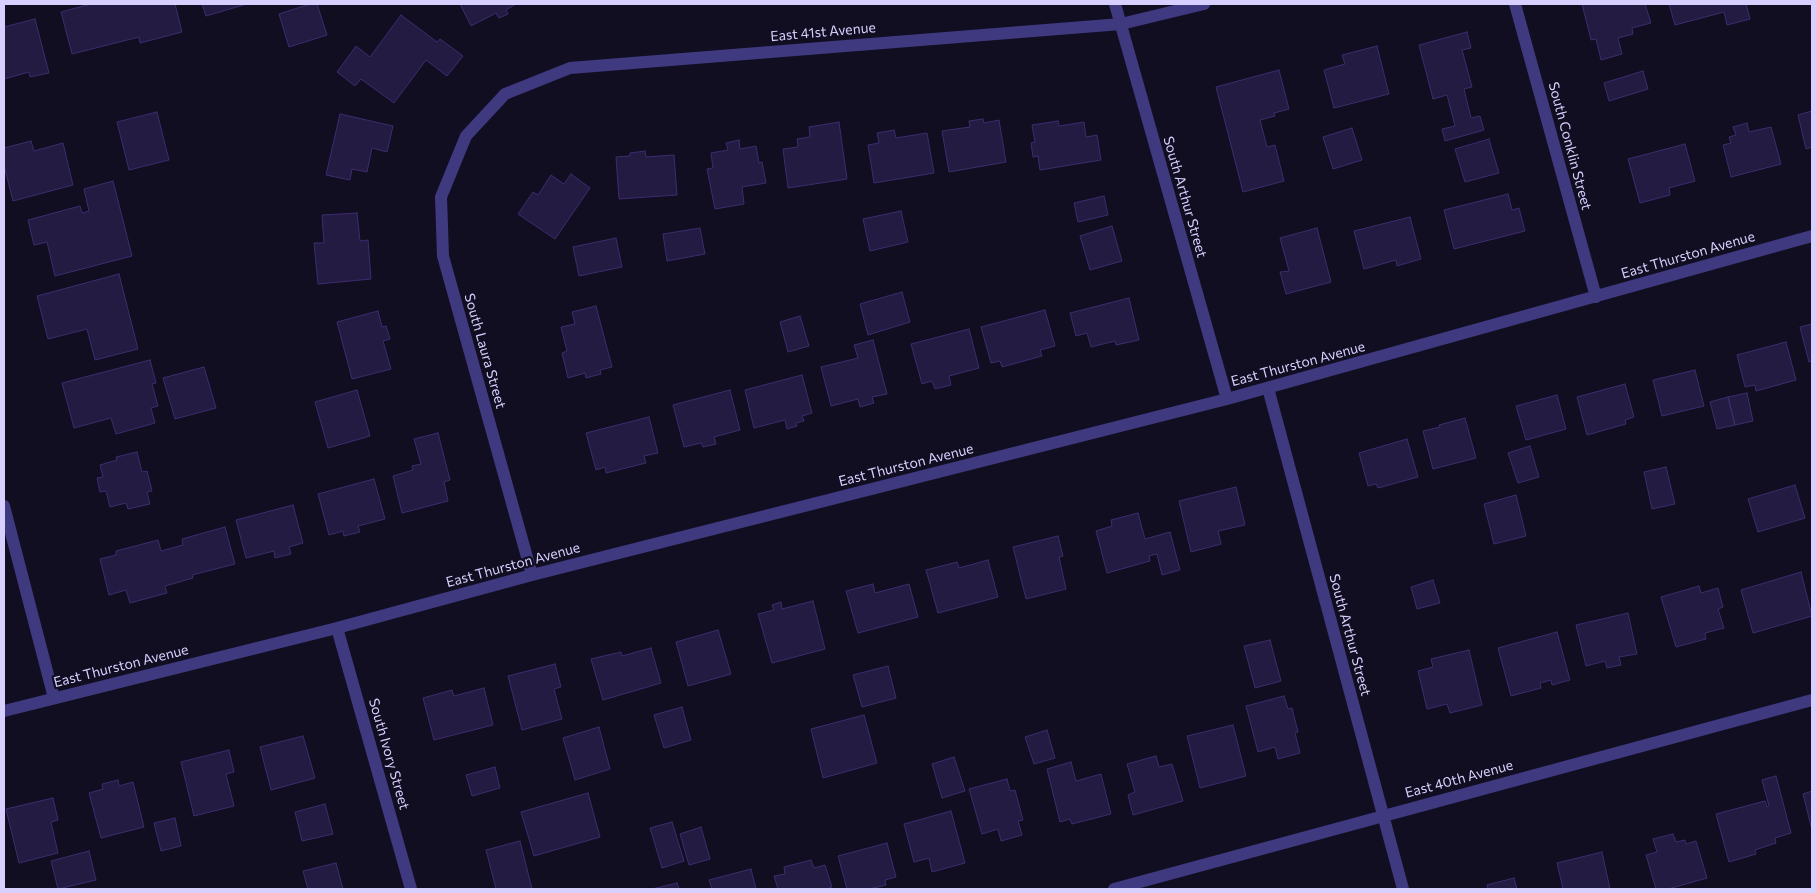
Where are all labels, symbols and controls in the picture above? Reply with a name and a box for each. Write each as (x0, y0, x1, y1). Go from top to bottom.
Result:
street label: East 41st Avenue (770, 19, 876, 45)
street label: South Conklin Street (1545, 80, 1595, 212)
street label: South Arthur Street (1160, 134, 1210, 260)
street label: East Thurston Avenue (1619, 228, 1757, 282)
street label: South Laura Street (461, 291, 509, 411)
street label: East Thurston Avenue (1229, 338, 1367, 390)
street label: East Thurston Avenue (837, 440, 975, 490)
street label: East Thurston Avenue (444, 539, 582, 591)
street label: South Arthur Street (1326, 572, 1374, 698)
street label: East Thurston Avenue (52, 641, 190, 691)
street label: South Ivory Street (365, 696, 413, 812)
street label: East 40th Avenue (1403, 757, 1515, 801)

